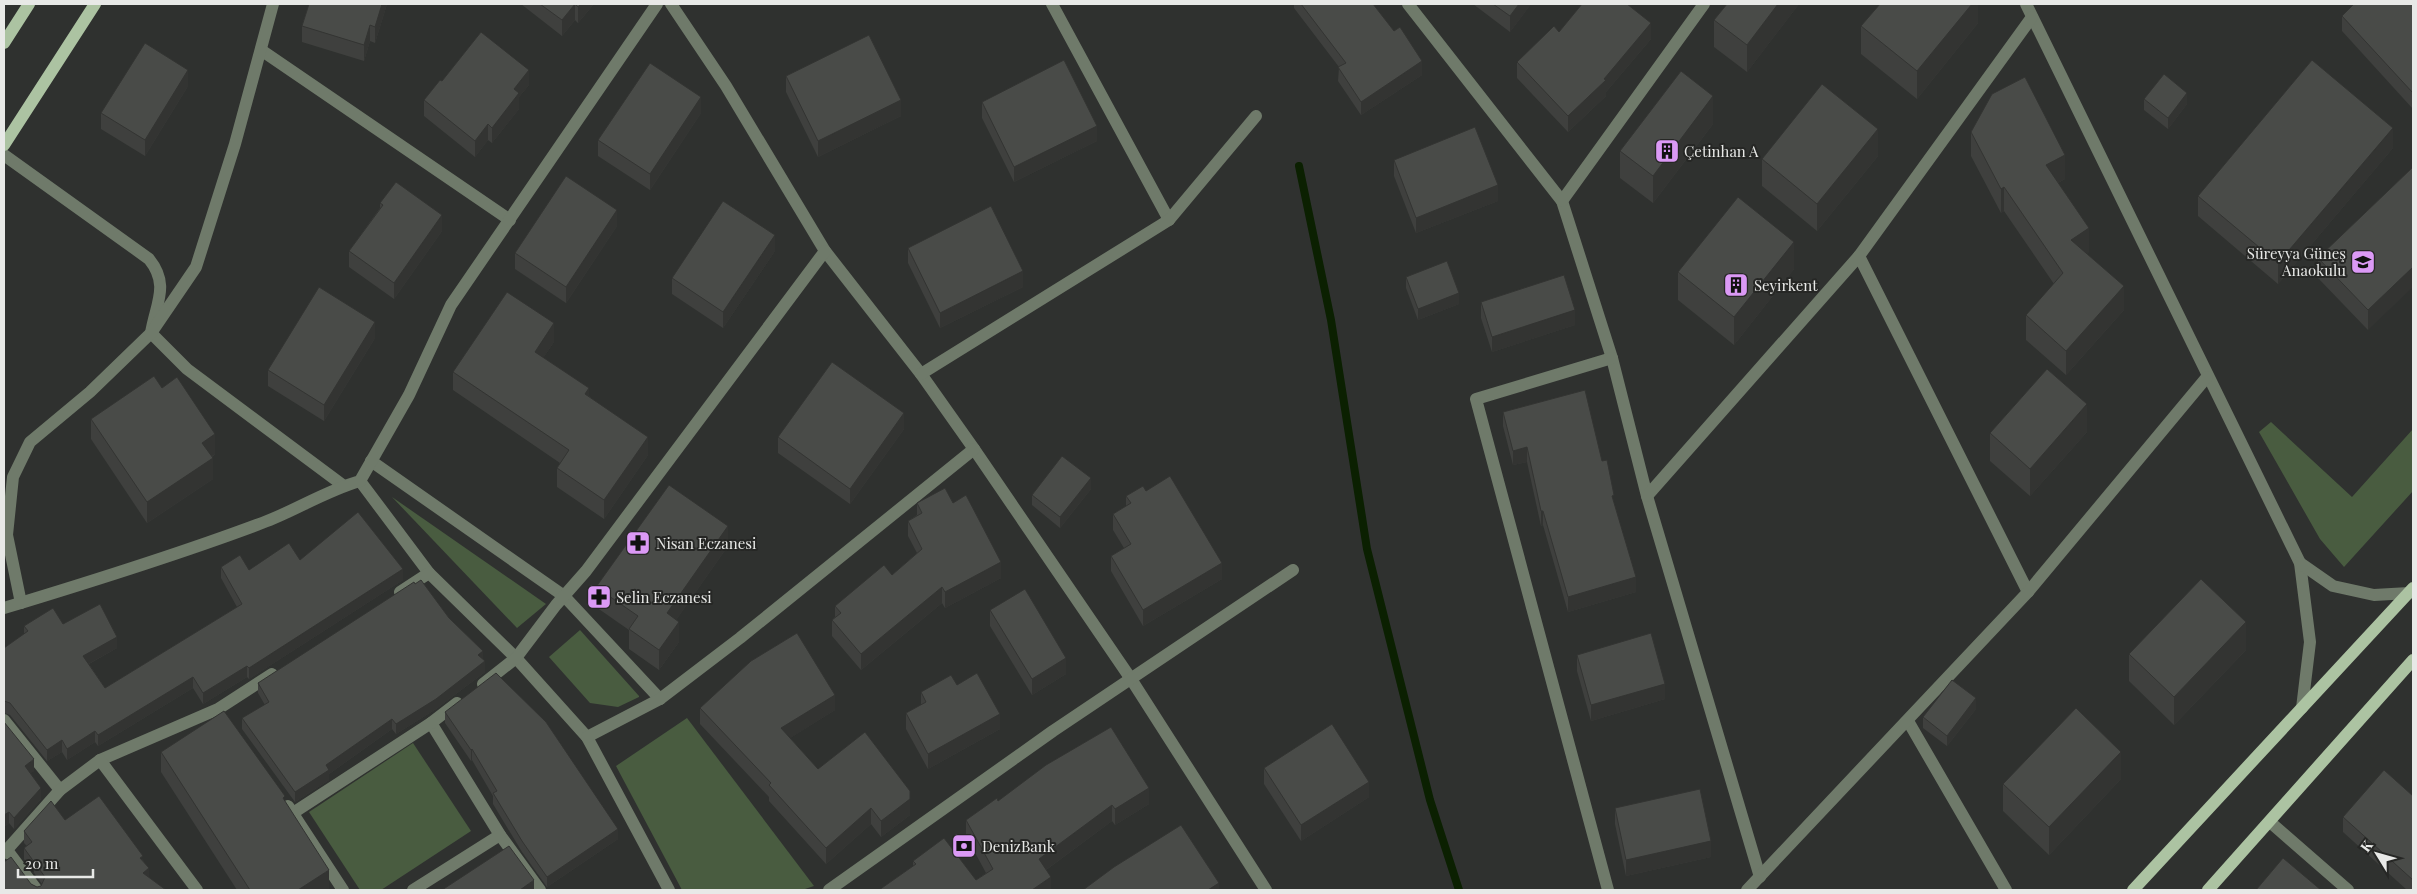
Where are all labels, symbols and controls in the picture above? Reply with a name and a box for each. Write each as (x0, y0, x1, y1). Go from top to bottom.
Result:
building icon: Çetinhan A (1654, 138, 1680, 164)
place label: Çetinhan A (1684, 141, 1759, 161)
place label: Süreyya Güneş Anaokulu (2247, 243, 2346, 280)
school or university icon: Süreyya Güneş Anaokulu (2350, 249, 2376, 275)
building icon: Seyirkent (1723, 272, 1749, 298)
place label: Seyirkent (1754, 275, 1818, 295)
pharmacy icon: Nisan Eczanesi (625, 530, 651, 556)
place label: Nisan Eczanesi (656, 533, 757, 553)
pharmacy icon: Selin Eczanesi (586, 584, 612, 610)
place label: Selin Eczanesi (616, 587, 712, 607)
north arrow (2352, 829, 2402, 879)
bank icon: DenizBank (951, 833, 977, 859)
text: K (2356, 835, 2377, 856)
place label: DenizBank (982, 836, 1056, 856)
scale bar (18, 846, 92, 878)
text: 20 m (25, 853, 59, 873)

